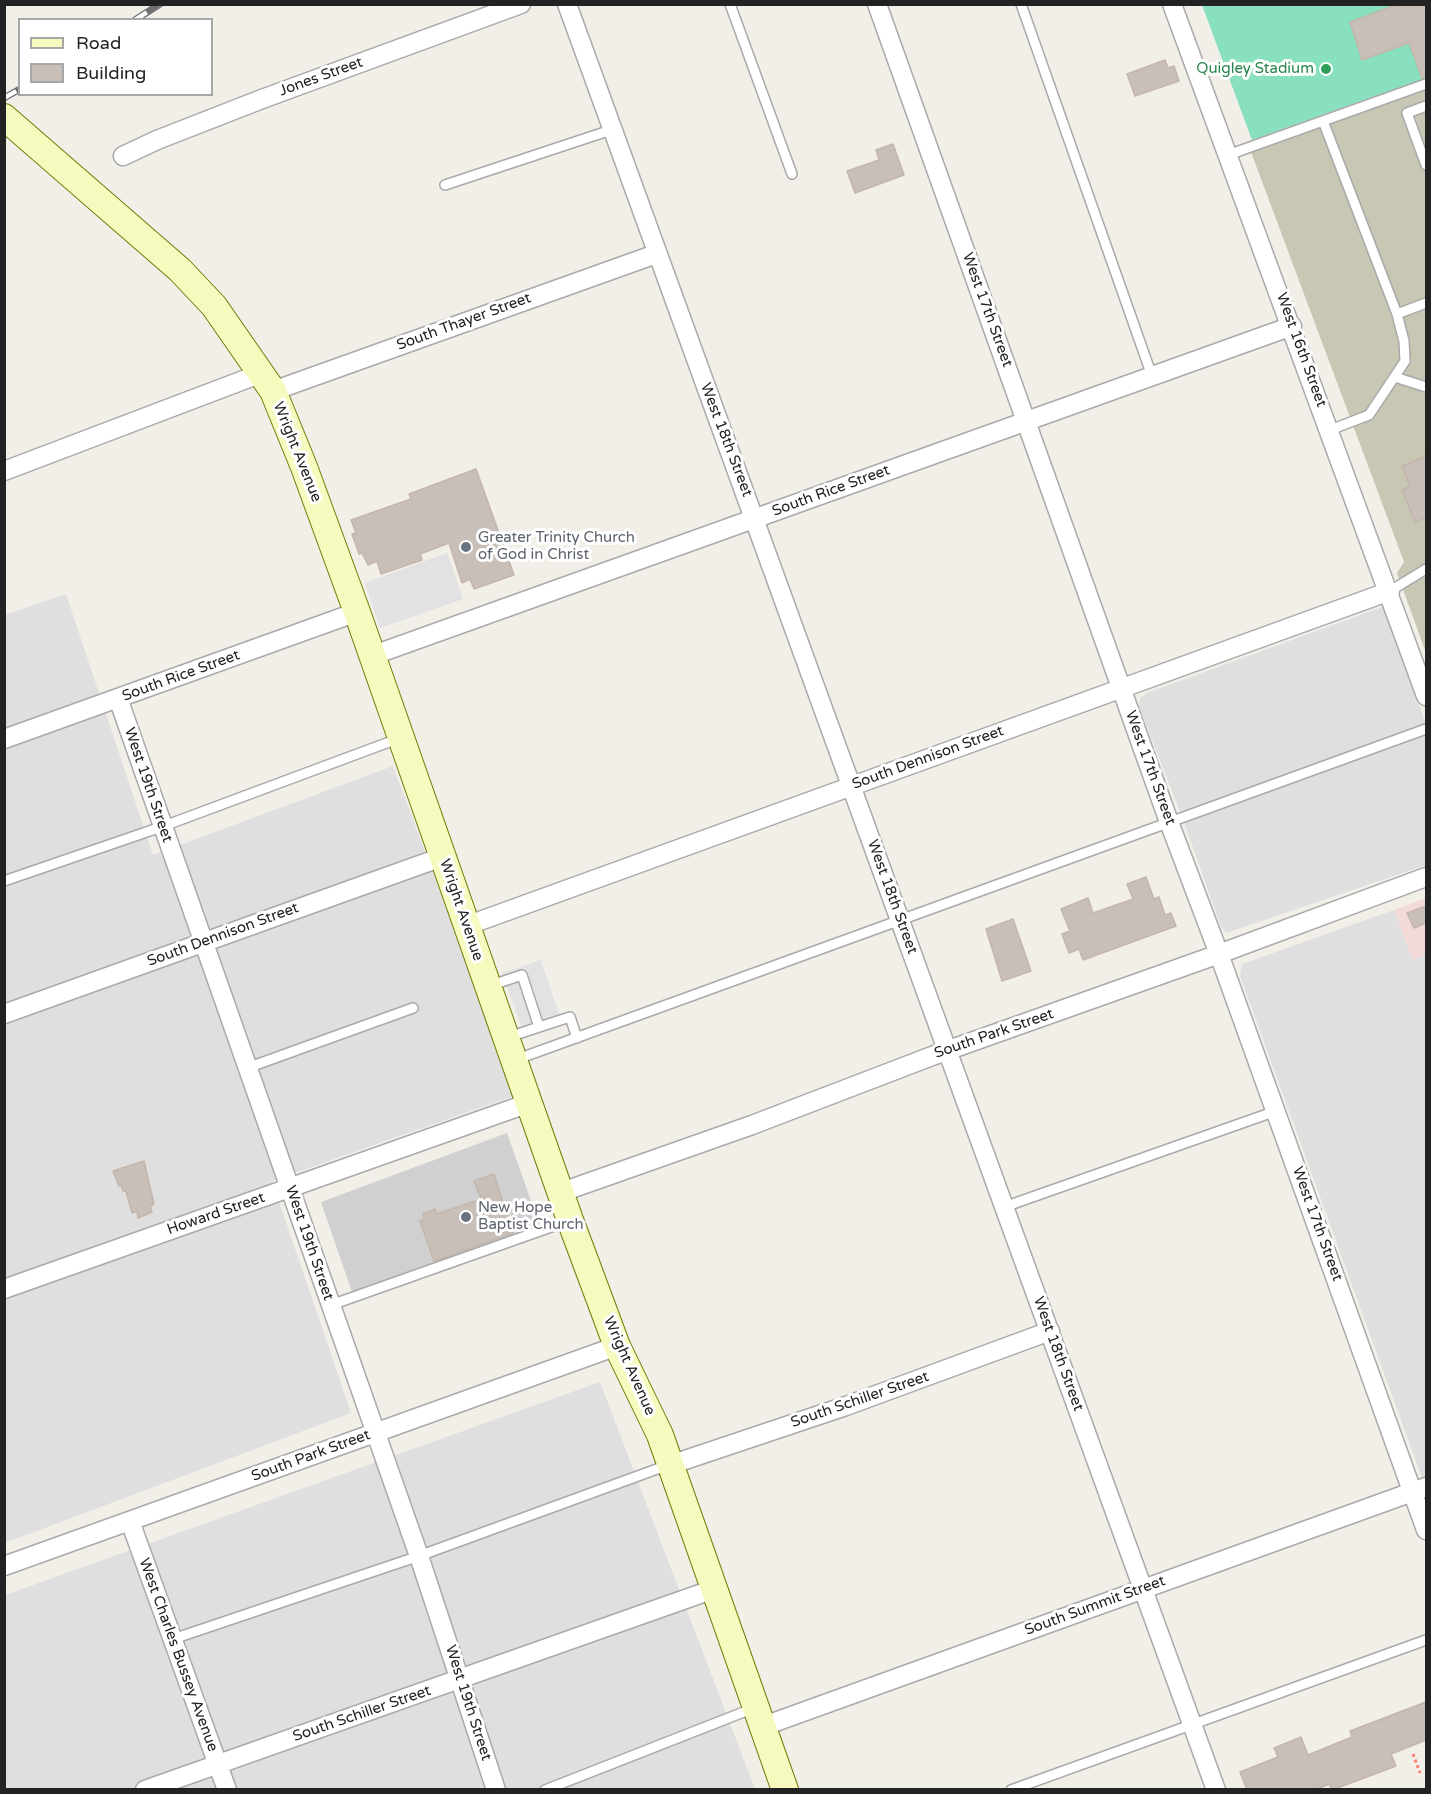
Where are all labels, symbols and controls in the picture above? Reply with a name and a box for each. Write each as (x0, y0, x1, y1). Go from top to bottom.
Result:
legend (18, 18, 213, 96)
text: Road (76, 32, 121, 54)
street label: Jones Street (277, 54, 365, 100)
place label: Quigley Stadium (1196, 60, 1314, 78)
text: Building (76, 62, 146, 84)
marker: Quigley Stadium (1319, 62, 1333, 76)
street label: West 17th Street (958, 250, 1016, 370)
street label: South Thayer Street (394, 289, 534, 355)
street label: West 16th Street (1272, 290, 1330, 410)
street label: West 18th Street (696, 381, 756, 499)
street label: Wright Avenue (269, 399, 325, 505)
street label: South Rice Street (770, 461, 892, 521)
place label: Greater Trinity Church of God in Christ (478, 529, 635, 564)
marker: Greater Trinity Church of God in Christ (459, 540, 473, 554)
street label: South Rice Street (120, 646, 242, 706)
street label: West 17th Street (1121, 708, 1179, 828)
street label: South Dennison Street (850, 722, 1006, 794)
street label: West 19th Street (120, 725, 176, 845)
street label: West 18th Street (863, 837, 921, 957)
street label: Wright Avenue (435, 857, 487, 963)
street label: South Dennison Street (145, 899, 301, 971)
street label: South Park Street (932, 1005, 1056, 1063)
street label: West 17th Street (1288, 1164, 1346, 1284)
street label: West 19th Street (281, 1183, 337, 1303)
street label: Howard Street (165, 1189, 267, 1239)
place label: New Hope Baptist Church (478, 1199, 584, 1234)
marker: New Hope Baptist Church (459, 1210, 473, 1224)
street label: West 18th Street (1029, 1294, 1087, 1414)
street label: Wright Avenue (599, 1314, 659, 1418)
street label: South Schiller Street (789, 1368, 931, 1432)
street label: South Park Street (249, 1426, 373, 1486)
street label: West Charles Bussey Avenue (135, 1556, 221, 1754)
street label: South Summit Street (1022, 1572, 1168, 1640)
street label: West 19th Street (441, 1643, 495, 1763)
street label: South Schiller Street (291, 1682, 433, 1746)

